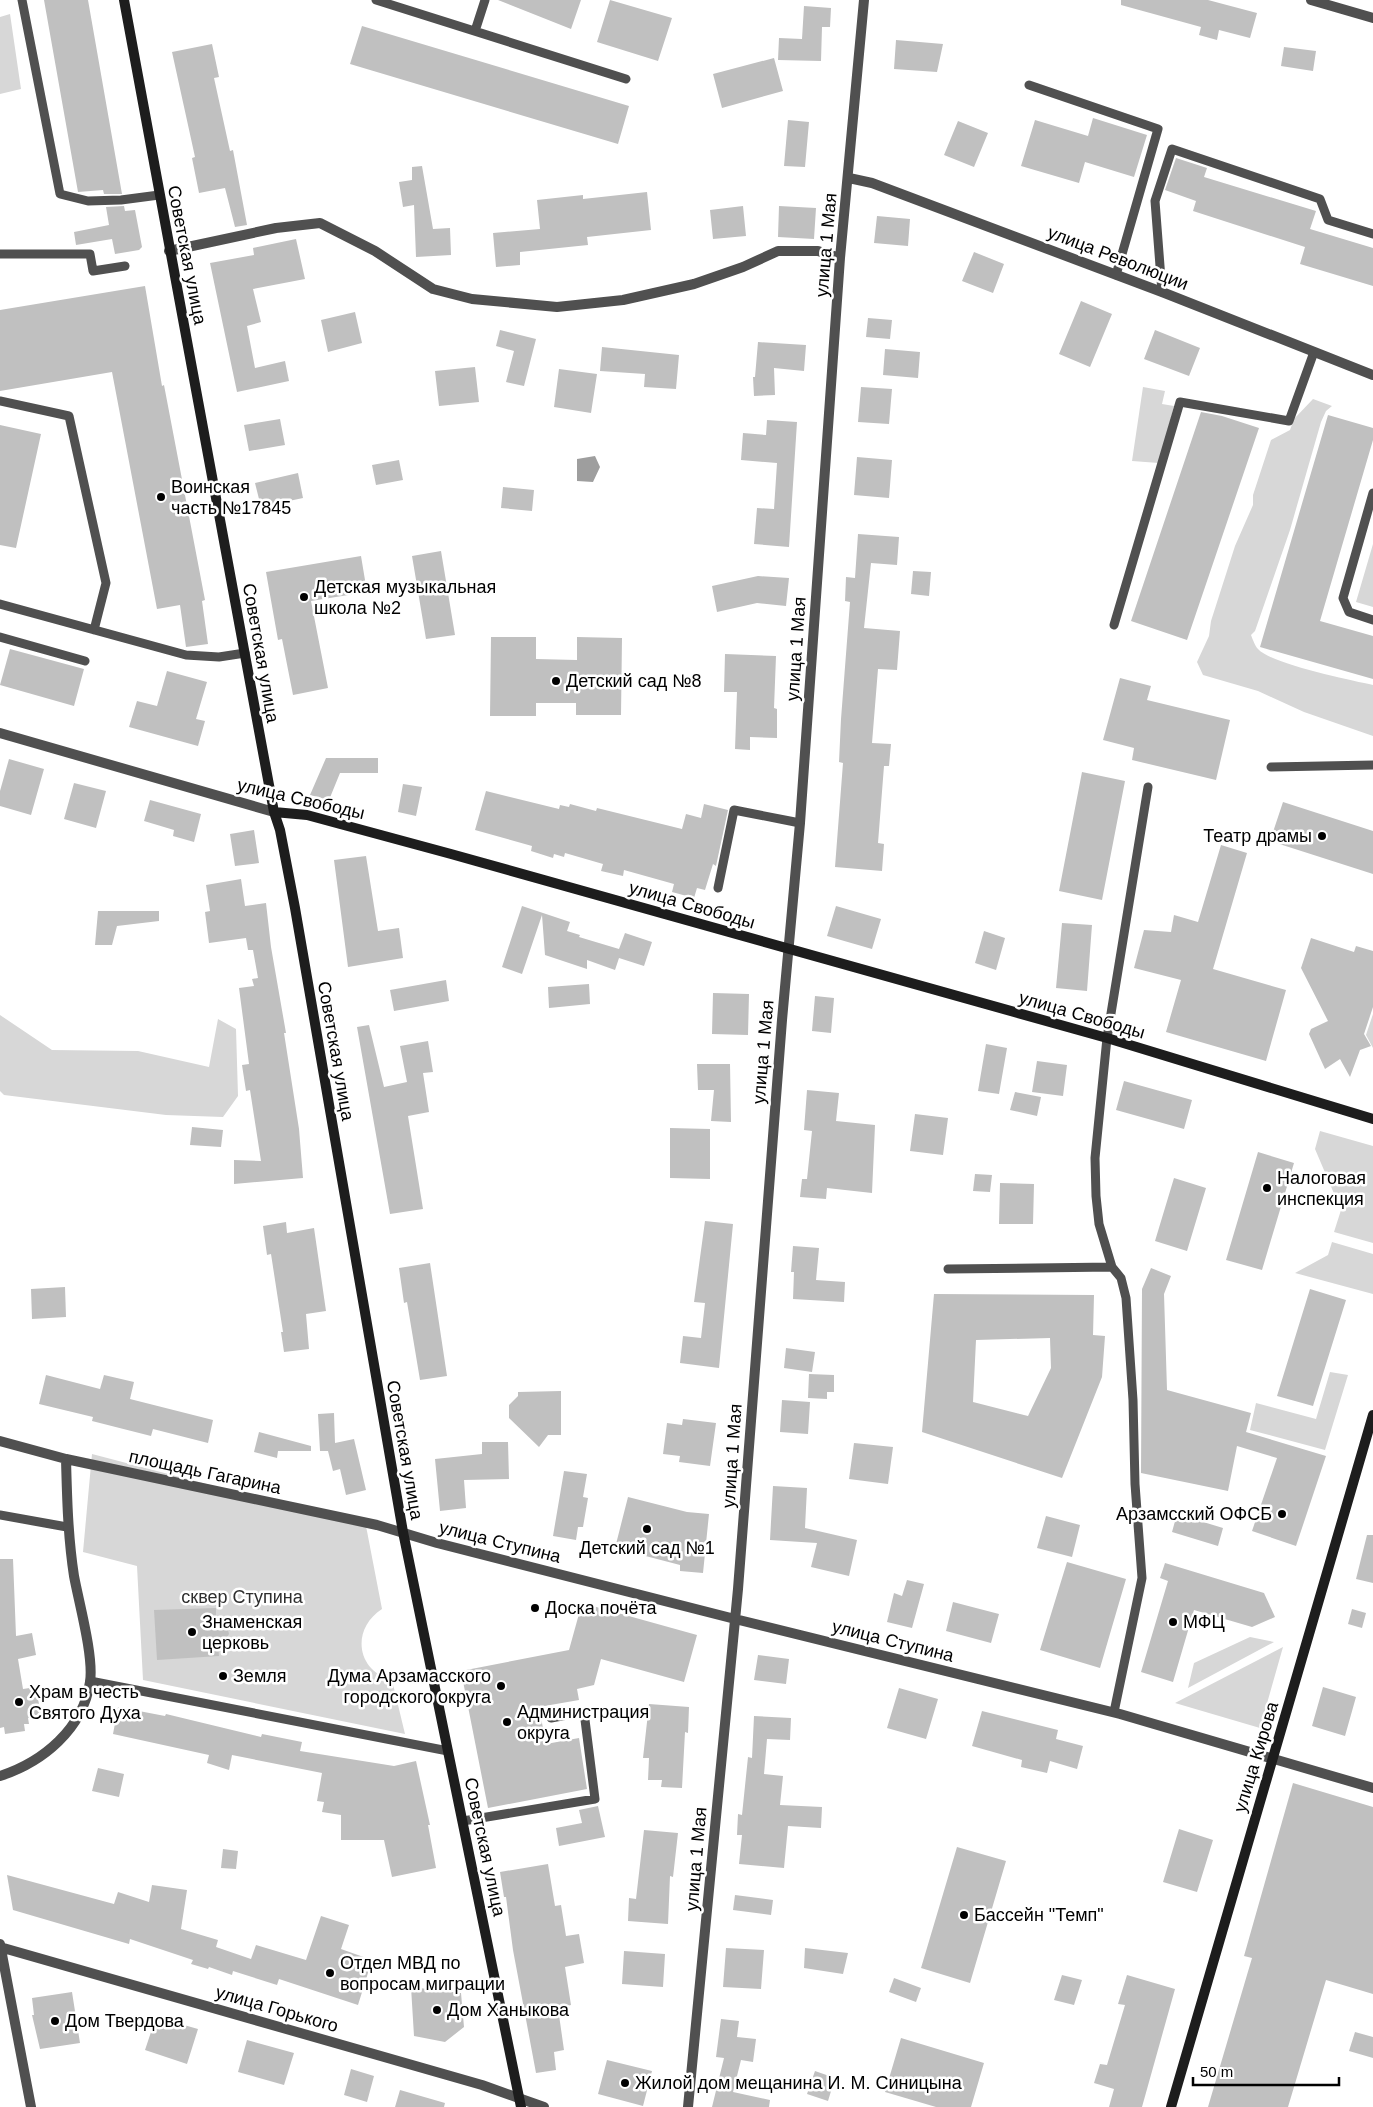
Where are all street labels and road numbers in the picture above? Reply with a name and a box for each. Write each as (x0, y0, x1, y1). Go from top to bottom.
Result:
street label: Советская улица (164, 184, 210, 327)
street label: улица 1 Мая (811, 192, 841, 298)
street label: улица Революции (1045, 222, 1191, 294)
street label: Советская улица (239, 582, 283, 725)
street label: улица 1 Мая (782, 596, 810, 702)
street label: улица Свободы (235, 775, 367, 823)
street label: улица Свободы (627, 877, 757, 933)
street label: Советская улица (314, 980, 358, 1123)
street label: улица Свободы (1017, 987, 1147, 1043)
street label: улица 1 Мая (748, 999, 778, 1105)
street label: Советская улица (383, 1379, 427, 1522)
street label: улица 1 Мая (718, 1403, 746, 1509)
street label: площадь Гагарина (127, 1446, 284, 1498)
street label: улица Ступина (437, 1517, 564, 1567)
street label: улица Ступина (830, 1616, 957, 1666)
street label: улица Кирова (1230, 1698, 1283, 1815)
street label: Советская улица (461, 1776, 510, 1919)
street label: улица 1 Мая (681, 1806, 711, 1912)
street label: улица Горького (213, 1982, 341, 2036)

